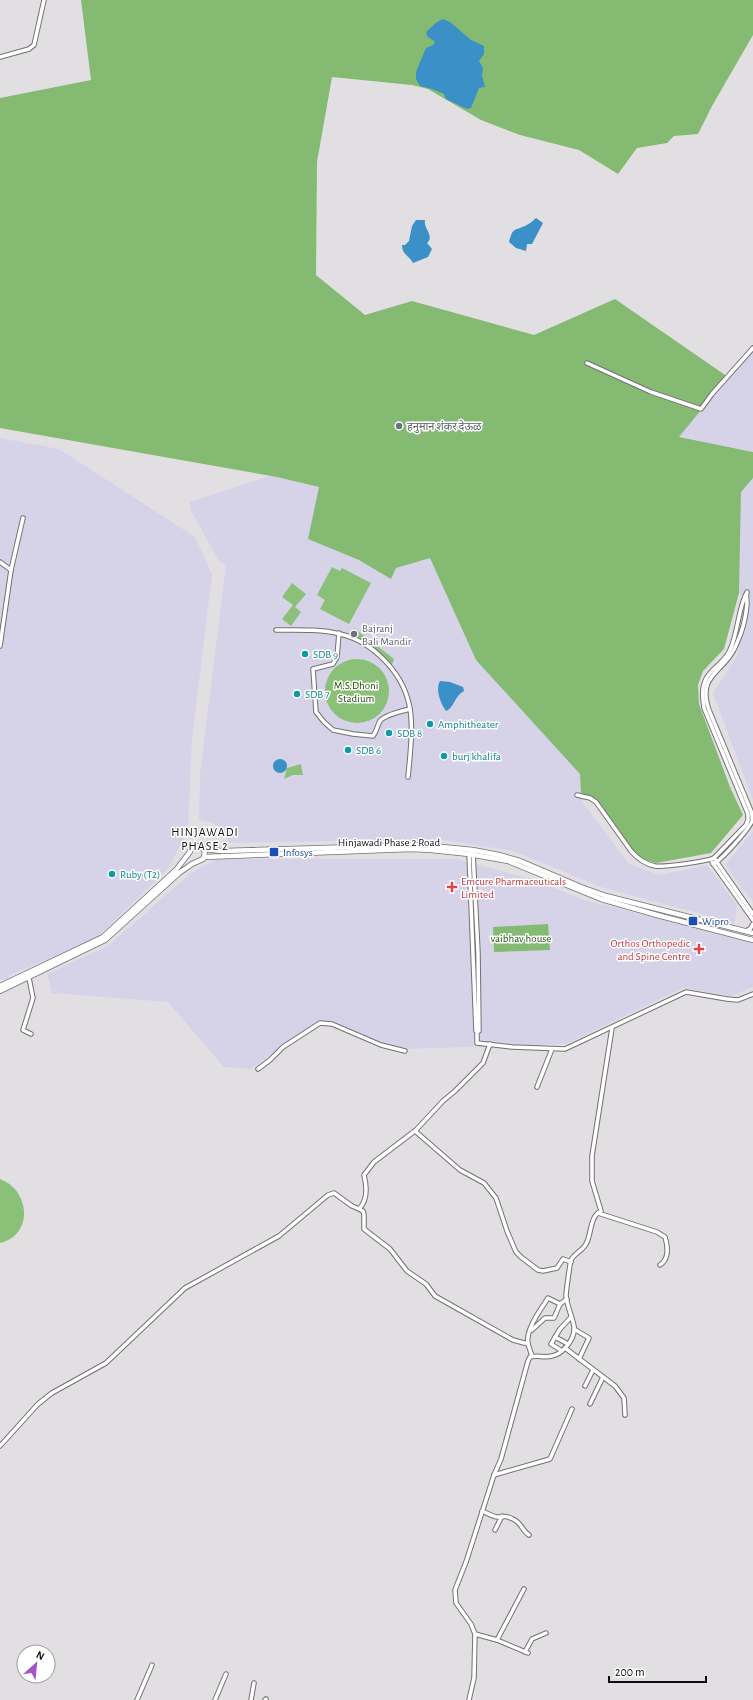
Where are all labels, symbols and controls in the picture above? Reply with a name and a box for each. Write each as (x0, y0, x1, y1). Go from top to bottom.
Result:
place label: हनुमान शंकर देऊळ (407, 420, 482, 433)
marker: हनुमान शंकर देऊळ (394, 421, 404, 431)
place label: Bajranj Bali Mandir (362, 623, 412, 647)
marker: Bajranj Bali Mandir (349, 629, 359, 639)
marker: SDB 9 (300, 649, 310, 659)
place label: SDB 9 (313, 649, 338, 660)
park label: M.S.Dhoni Stadium (334, 680, 378, 704)
marker: SDB 7 (292, 689, 302, 699)
place label: SDB 7 (305, 689, 330, 700)
marker: Amphitheater (425, 719, 435, 729)
place label: Amphitheater (438, 719, 499, 730)
marker: SDB 8 (384, 728, 394, 738)
place label: SDB 8 (397, 728, 422, 739)
marker: SDB 6 (343, 745, 353, 755)
place label: SDB 6 (356, 745, 381, 756)
marker: burj khalifa (439, 751, 449, 761)
place label: burj khalifa (452, 751, 501, 762)
district label: HINJAWADI PHASE 2 (171, 826, 239, 852)
street label: Hinjawadi Phase 2 Road (338, 837, 440, 848)
marker: Infosys (268, 846, 280, 858)
place label: Infosys (283, 847, 313, 858)
marker: Ruby (T2) (107, 869, 117, 879)
place label: Ruby (T2) (120, 869, 160, 880)
place label: Emcure Pharmaceuticals Limited (461, 876, 566, 900)
marker: Emcure Pharmaceuticals Limited (446, 881, 458, 893)
marker: Wipro (687, 915, 699, 927)
place label: Wipro (702, 916, 729, 927)
park label: vaibhav house (491, 933, 551, 944)
place label: Orthos Orthopedic and Spine Centre (611, 938, 691, 962)
marker: Orthos Orthopedic and Spine Centre (693, 943, 705, 955)
north arrow (16, 1644, 56, 1684)
text: N (34, 1649, 46, 1662)
scale bar (609, 1658, 706, 1684)
text: 200 m (615, 1666, 645, 1678)

